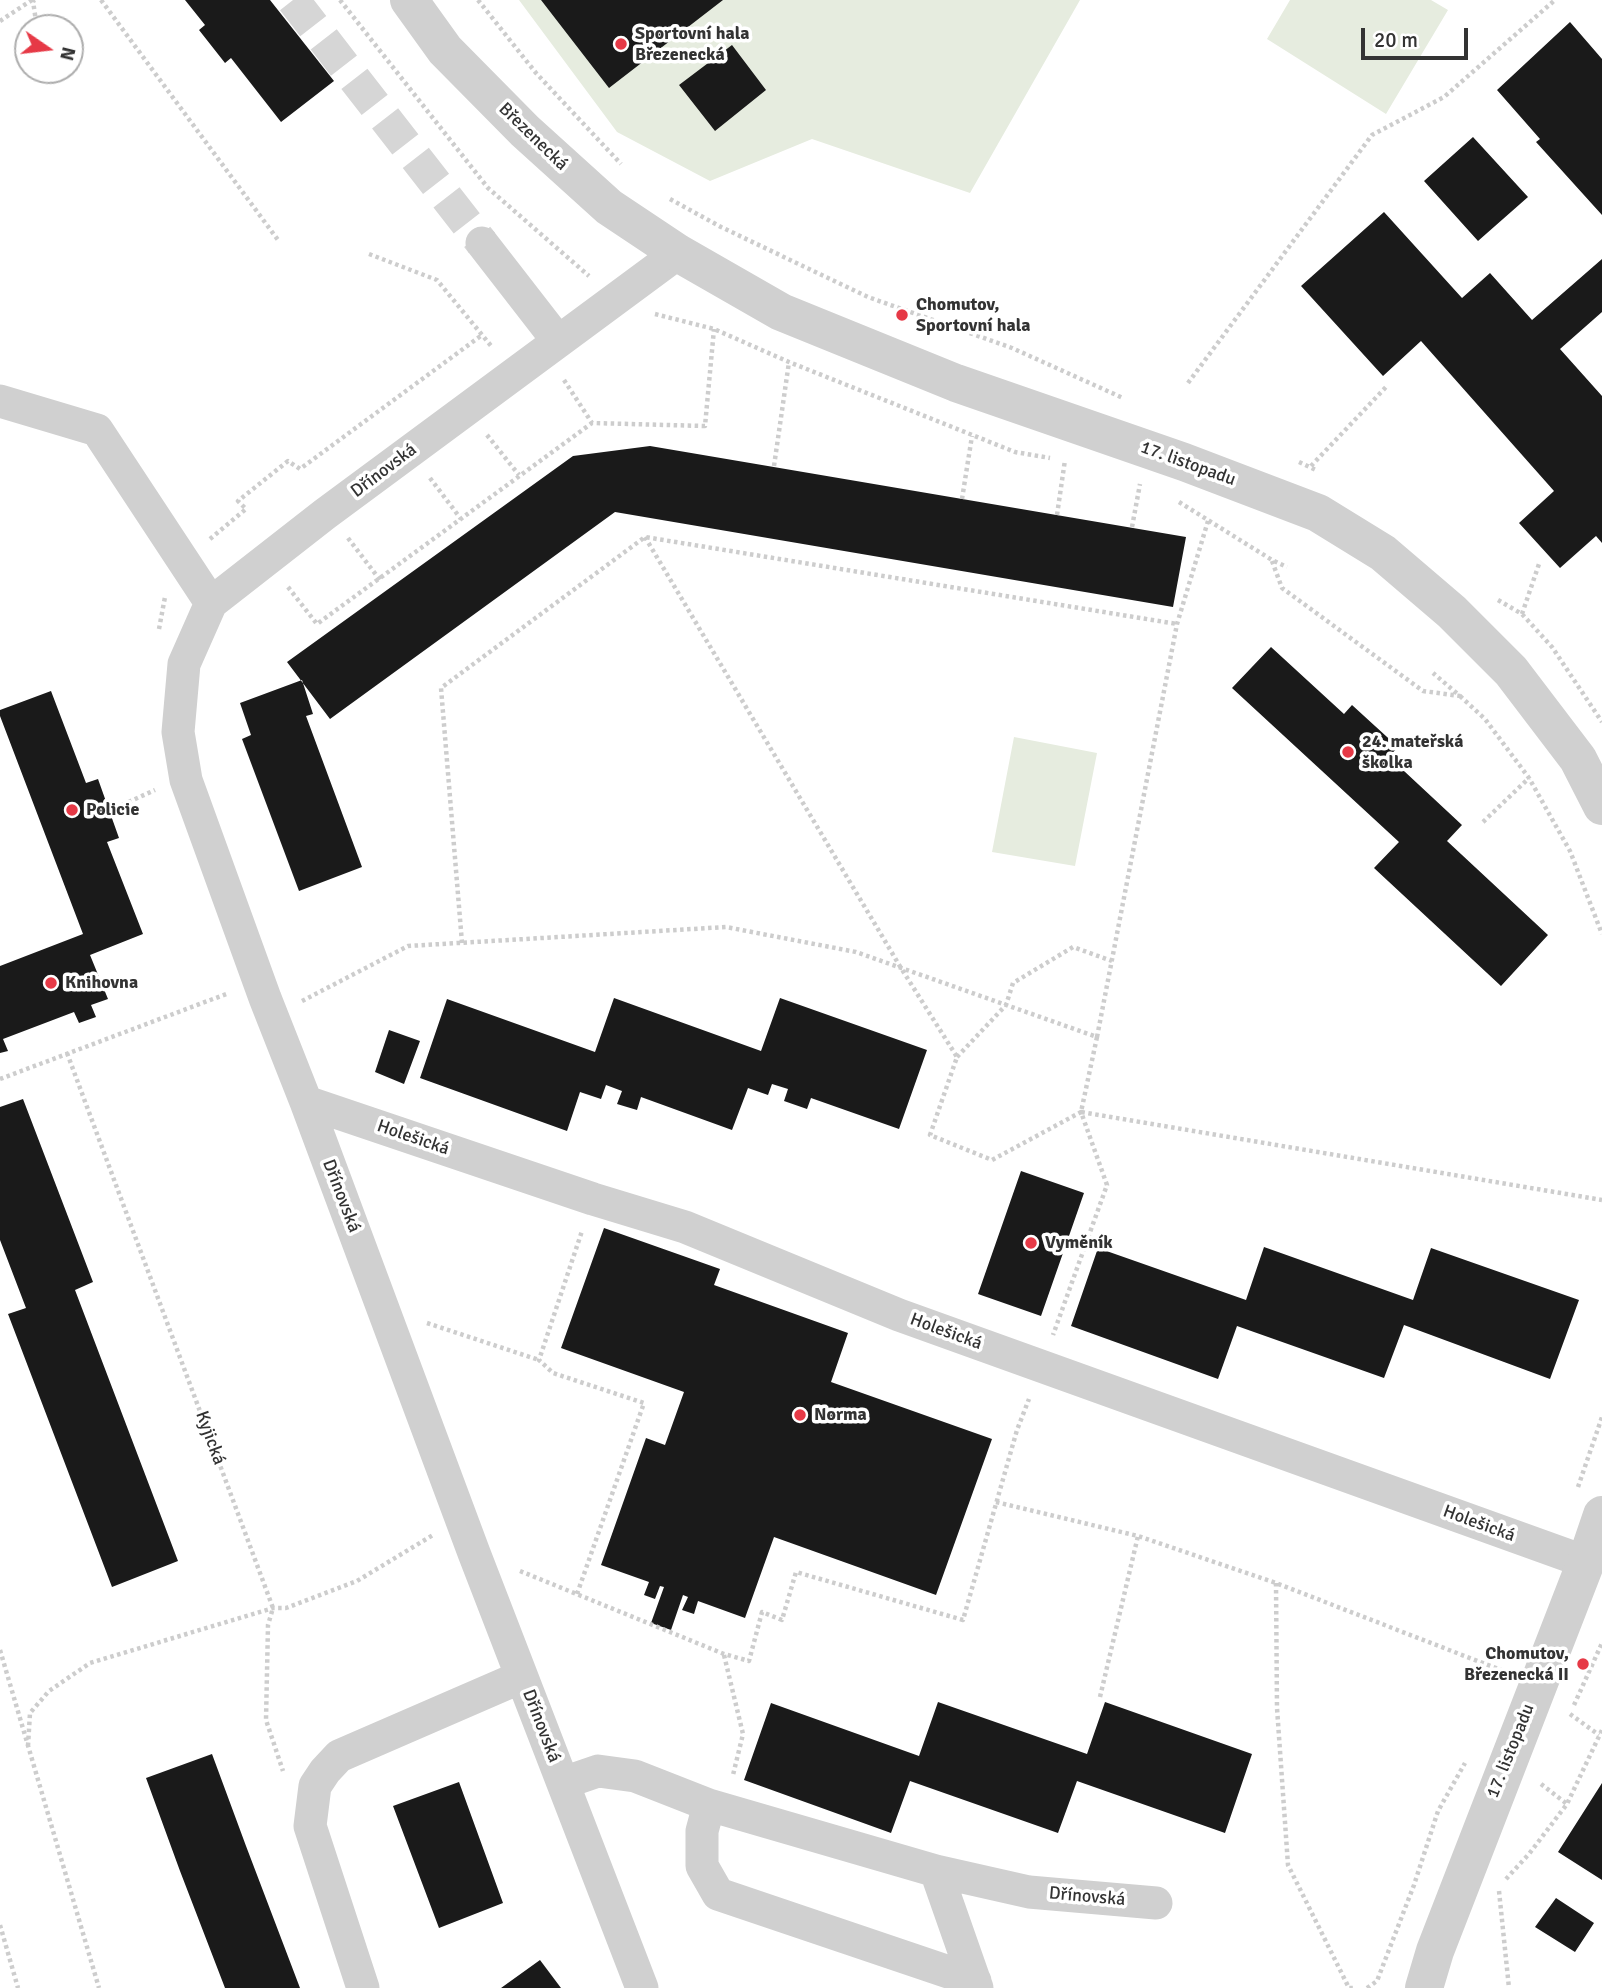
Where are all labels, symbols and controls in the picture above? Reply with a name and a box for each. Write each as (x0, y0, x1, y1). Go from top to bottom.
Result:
north arrow (14, 14, 84, 84)
scale bar (1364, 14, 1471, 58)
place label: Sportovní hala Březenecká (635, 23, 750, 66)
text: 20 m (1374, 27, 1418, 53)
marker: Sportovní hala Březenecká (613, 36, 629, 52)
text: N (54, 44, 81, 63)
street label: Březenecká (494, 99, 572, 175)
place label: Chomutov, Sportovní hala (916, 294, 1031, 336)
marker: Chomutov, Sportovní hala (894, 307, 910, 323)
street label: 17. listopadu (1138, 437, 1238, 491)
street label: Dřínovská (347, 439, 421, 503)
place label: 24. mateřská školka (1362, 731, 1464, 774)
marker: 24. mateřská školka (1340, 744, 1356, 760)
place label: Policie (86, 799, 139, 821)
marker: Policie (64, 802, 80, 818)
place label: Knihovna (65, 972, 138, 994)
marker: Knihovna (43, 975, 59, 991)
street label: Holešická (374, 1116, 452, 1160)
street label: Dřínovská (317, 1156, 365, 1236)
place label: Vyměník (1045, 1232, 1113, 1254)
marker: Vyměník (1023, 1235, 1039, 1251)
street label: Holešická (907, 1309, 985, 1355)
place label: Norma (814, 1404, 867, 1426)
marker: Norma (792, 1407, 808, 1423)
street label: Kyjická (190, 1408, 230, 1468)
street label: Holešická (1440, 1501, 1518, 1547)
place label: Chomutov, Březenecká II (1464, 1643, 1569, 1686)
marker: Chomutov, Březenecká II (1575, 1656, 1591, 1672)
street label: Dřínovská (517, 1686, 565, 1766)
street label: 17. listopadu (1482, 1701, 1540, 1801)
street label: Dřínovská (1048, 1883, 1126, 1911)

